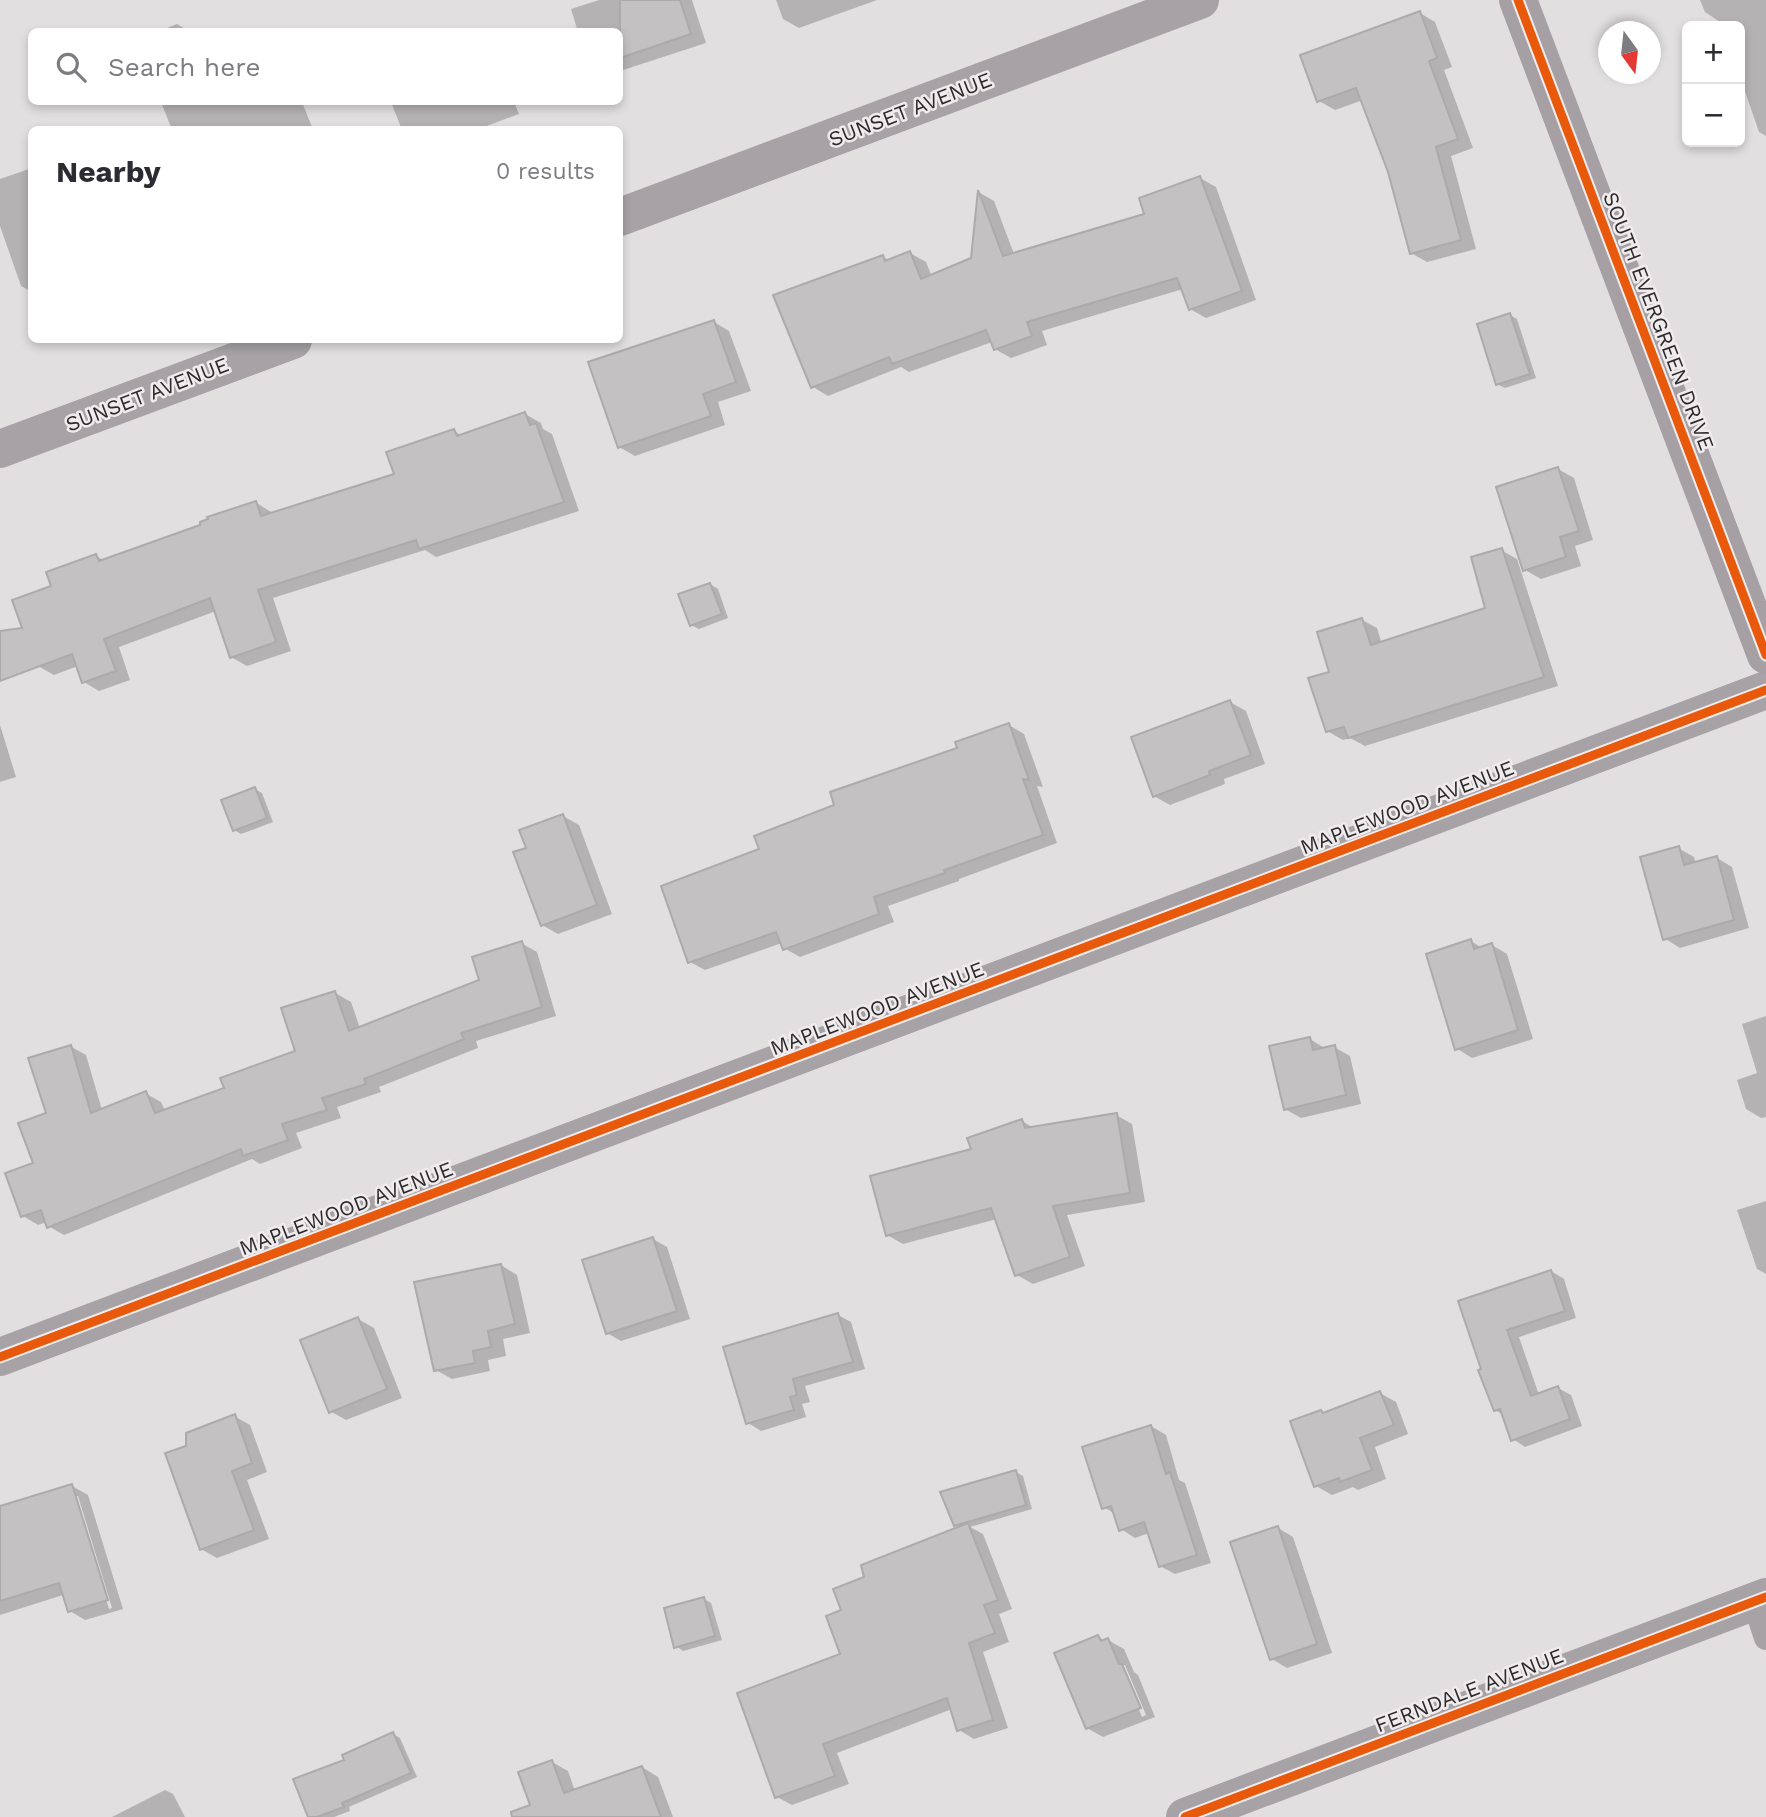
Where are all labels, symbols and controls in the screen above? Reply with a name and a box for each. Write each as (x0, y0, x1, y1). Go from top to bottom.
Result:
north arrow (1598, 21, 1661, 84)
map controls (1682, 21, 1745, 147)
button: + (1682, 21, 1745, 84)
search box (28, 28, 623, 105)
icon: search (52, 48, 90, 86)
text: Search here (108, 52, 260, 82)
street label: SUNSET AVENUE (825, 66, 995, 152)
button: − (1682, 84, 1745, 147)
text: Nearby (56, 154, 161, 189)
text: 0 results (496, 158, 595, 185)
street label: SOUTH EVERGREEN DRIVE (1598, 188, 1720, 454)
street label: SUNSET AVENUE (62, 351, 232, 437)
street label: MAPLEWOOD AVENUE (1297, 755, 1517, 859)
street label: MAPLEWOOD AVENUE (767, 956, 987, 1060)
street label: MAPLEWOOD AVENUE (236, 1156, 456, 1260)
street label: FERNDALE AVENUE (1371, 1643, 1567, 1737)

